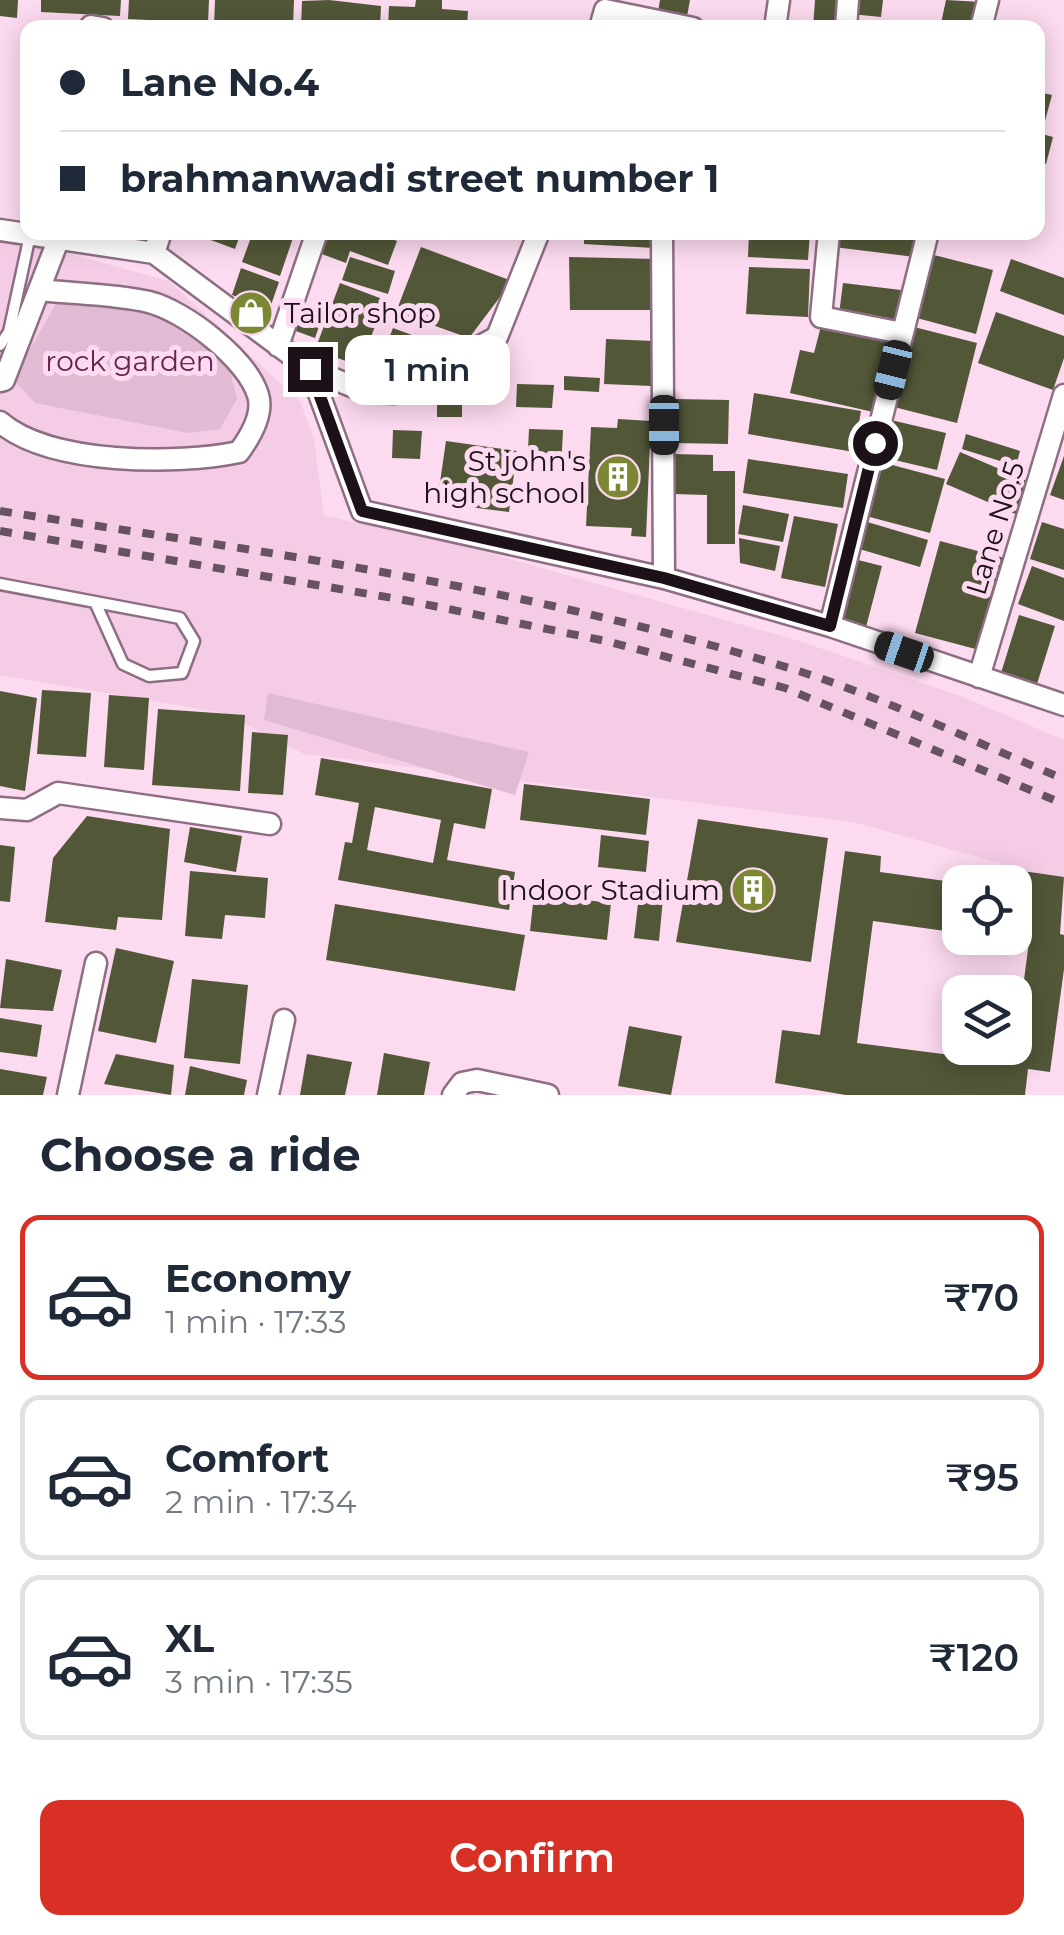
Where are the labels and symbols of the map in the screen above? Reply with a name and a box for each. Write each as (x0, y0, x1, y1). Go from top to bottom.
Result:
shop icon: Tailor shop (228, 290, 274, 336)
place label: Tailor shop (284, 296, 436, 330)
callout: 1 min (345, 334, 510, 404)
car (871, 337, 915, 403)
park label: rock garden (45, 344, 215, 378)
route end (288, 347, 333, 392)
car (649, 395, 679, 455)
route start (853, 421, 898, 466)
place label: St john's high school (423, 444, 586, 510)
building icon: St john's high school (595, 454, 641, 500)
street label: Lane No.5 (959, 457, 1031, 599)
car (871, 628, 937, 676)
building icon: Indoor Stadium (730, 867, 776, 913)
place label: Indoor Stadium (500, 873, 720, 907)

